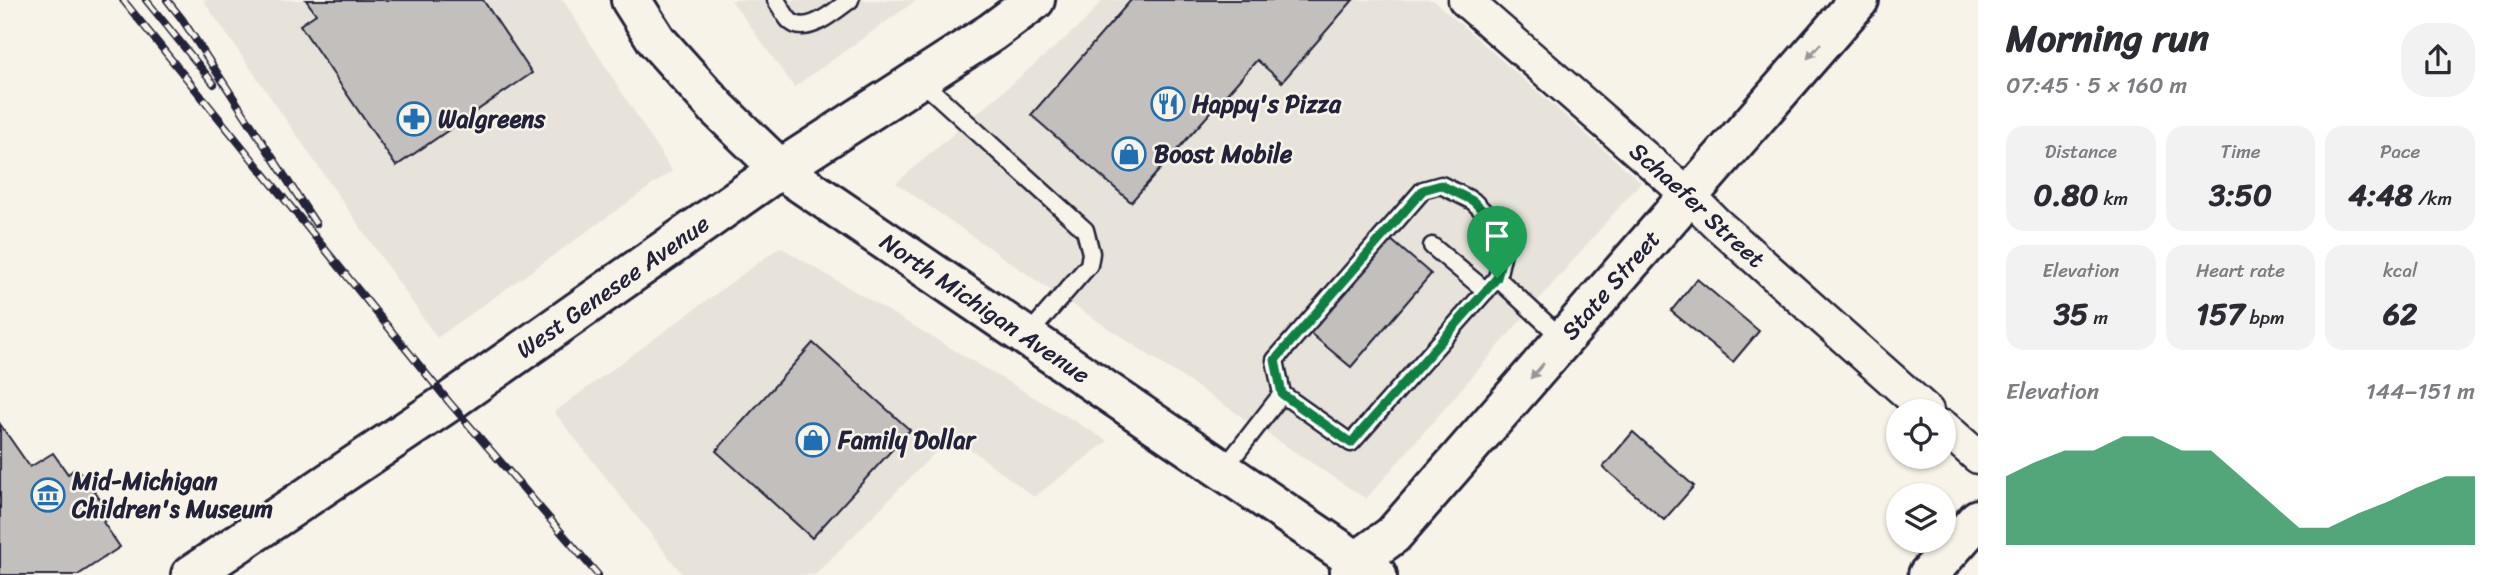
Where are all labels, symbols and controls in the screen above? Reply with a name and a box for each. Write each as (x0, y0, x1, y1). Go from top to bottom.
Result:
text: Morning run (2006, 5, 2209, 72)
button: share (2401, 23, 2475, 97)
one-way arrow (1807, 43, 1822, 60)
text: 07:45 · 5 × 160 m (2006, 65, 2187, 106)
place label: Happy's Pizza (1192, 83, 1342, 125)
restaurant icon: Happy's Pizza (1149, 85, 1187, 123)
place label: Walgreens (438, 98, 546, 140)
pharmacy icon: Walgreens (395, 100, 433, 138)
street label: Schaefer Street (1620, 131, 1775, 279)
place label: Boost Mobile (1154, 133, 1293, 175)
shop icon: Boost Mobile (1110, 135, 1148, 173)
text: Distance (2045, 135, 2117, 168)
text: Time (2220, 135, 2261, 168)
text: Pace (2380, 135, 2420, 168)
text: 0.80 (2033, 168, 2099, 222)
text: 3:50 (2209, 168, 2272, 222)
text: 4:48 (2348, 168, 2413, 222)
text: km (2099, 182, 2128, 215)
text: /km (2413, 182, 2452, 215)
street label: West Genesee Avenue (507, 203, 719, 370)
pin (1467, 206, 1527, 278)
icon: arrive (1478, 217, 1516, 255)
street label: State Street (1550, 220, 1671, 350)
street label: North Michigan Avenue (871, 221, 1099, 395)
text: Elevation (2042, 254, 2119, 287)
text: Heart rate (2196, 254, 2285, 287)
text: kcal (2383, 254, 2417, 287)
text: 35 (2054, 287, 2088, 341)
text: 157 (2196, 287, 2245, 341)
text: 62 (2383, 287, 2417, 341)
text: m (2088, 301, 2108, 334)
text: bpm (2245, 301, 2285, 334)
one-way arrow (1529, 362, 1545, 379)
text: Elevation (2006, 371, 2099, 412)
text: 144–151 m (2366, 371, 2475, 412)
map controls (1886, 399, 1956, 553)
button: locate (1886, 399, 1956, 469)
place label: Family Dollar (837, 419, 978, 461)
shop icon: Family Dollar (794, 421, 832, 459)
place label: Mid-Michigan Children's Museum (71, 460, 273, 530)
museum icon: Mid-Michigan Children's Museum (29, 476, 67, 514)
button: layers (1886, 483, 1956, 553)

